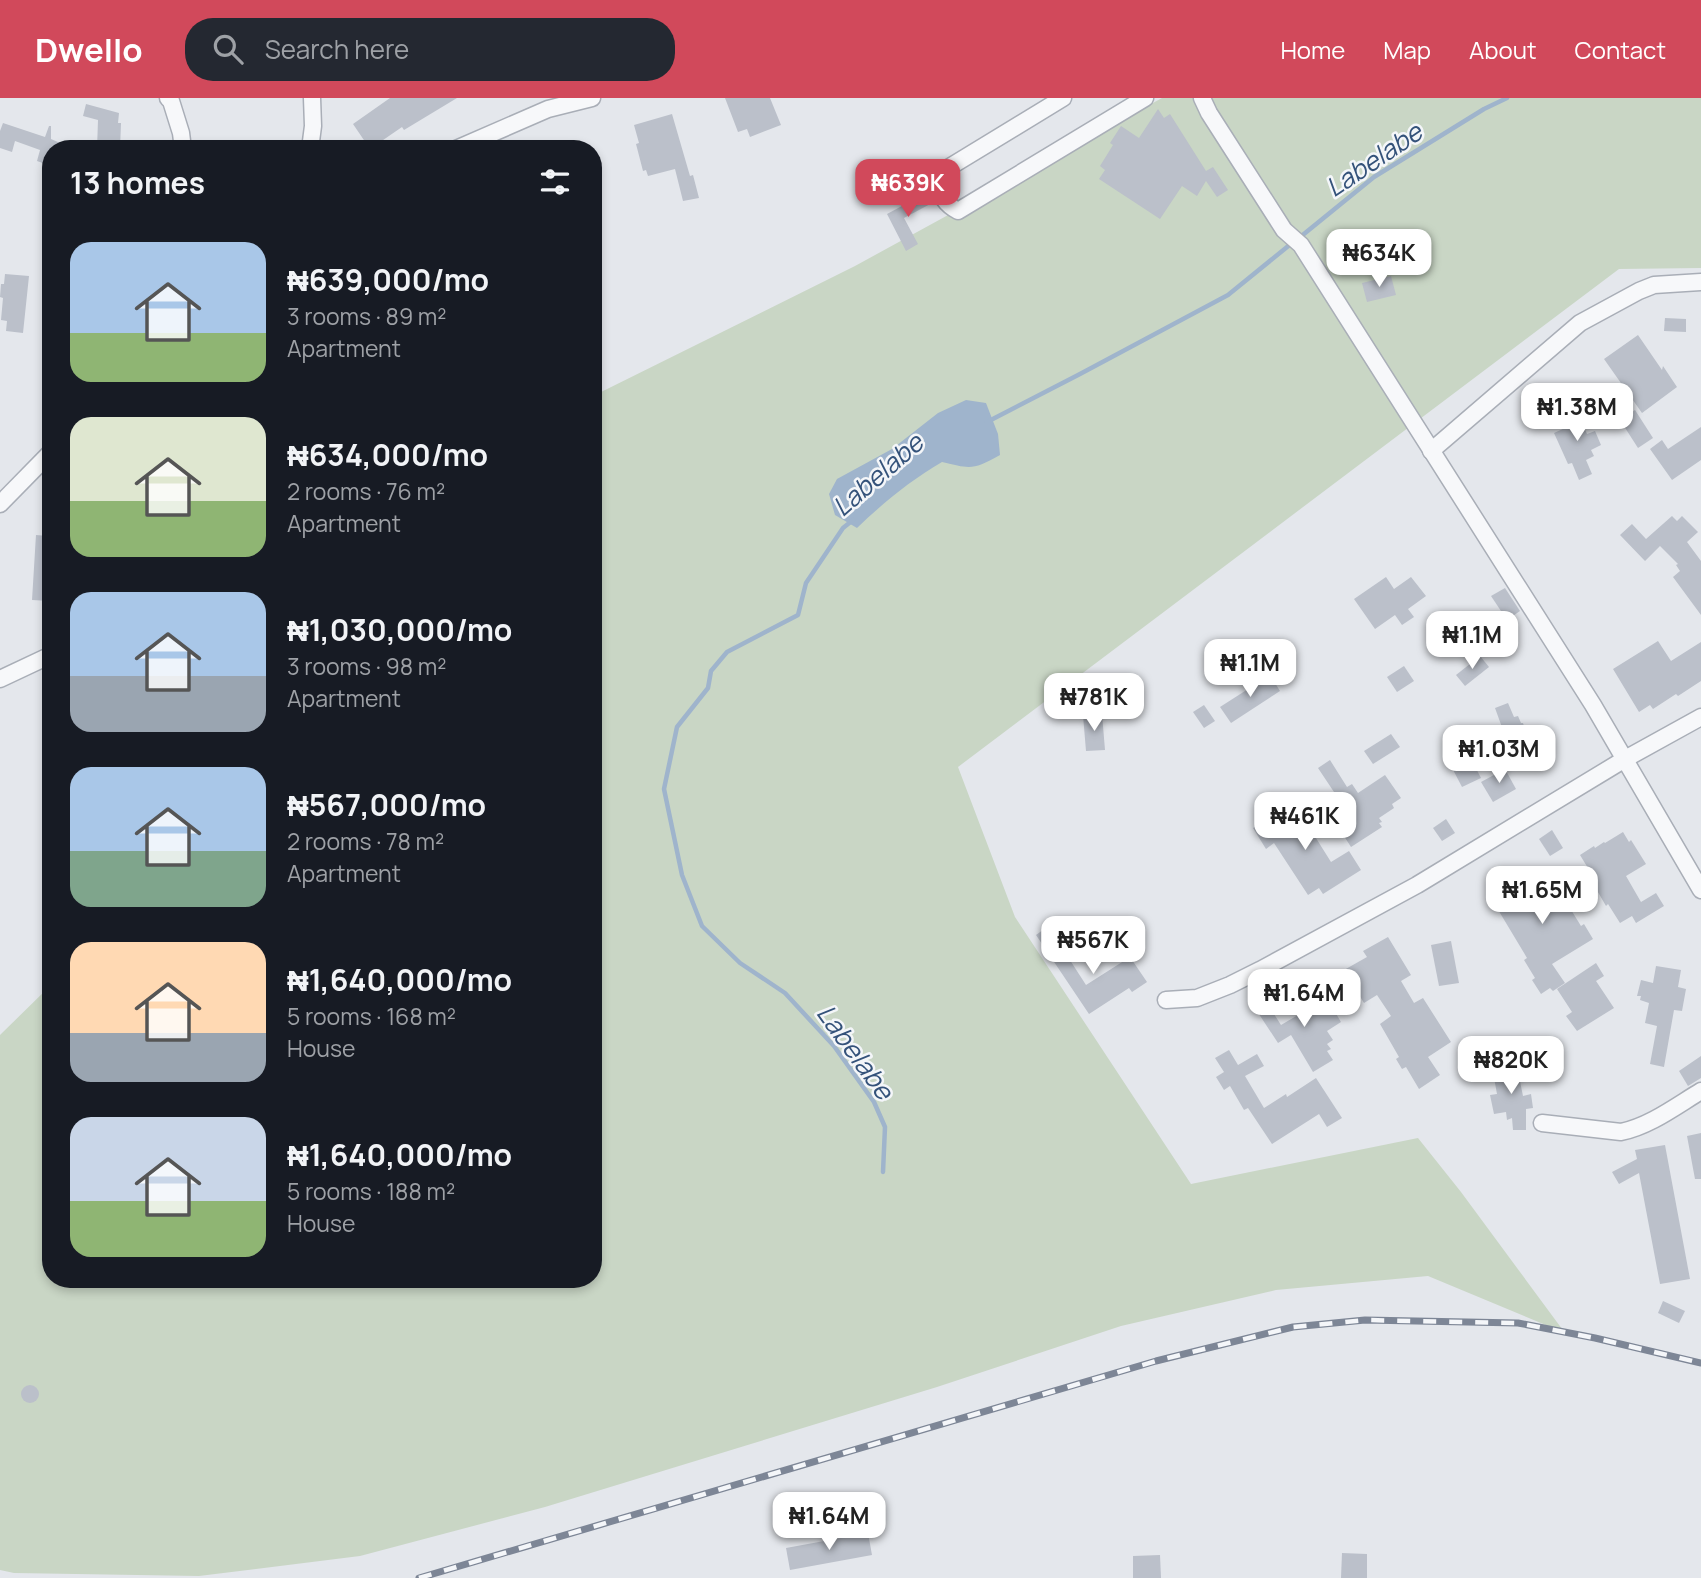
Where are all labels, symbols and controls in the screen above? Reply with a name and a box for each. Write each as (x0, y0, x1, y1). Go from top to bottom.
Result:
search box (185, 18, 675, 81)
text: Dwello (35, 27, 143, 72)
icon: search (209, 30, 247, 68)
text: Search here (265, 31, 409, 67)
text: Home (1280, 33, 1345, 66)
text: Map (1383, 33, 1431, 66)
text: About (1469, 33, 1537, 66)
text: Contact (1575, 33, 1666, 66)
water label: Labelabe (1318, 113, 1430, 205)
pin: ₦639K (859, 159, 957, 219)
text: 13 homes (70, 162, 205, 203)
icon: filters (536, 163, 574, 201)
text: ₦639K (871, 166, 945, 198)
pin: ₦634K (1330, 230, 1428, 289)
text: ₦634K (1342, 236, 1416, 268)
text: ₦639,000/mo (287, 259, 489, 300)
icon: home (126, 270, 210, 354)
text: 3 rooms · 89 m² (287, 300, 447, 332)
text: Apartment (287, 332, 401, 364)
pin: ₦1.38M (1520, 384, 1634, 443)
text: ₦1.38M (1537, 390, 1617, 422)
water label: Labelabe (824, 424, 932, 524)
text: ₦634,000/mo (287, 434, 488, 475)
icon: home (126, 445, 210, 529)
text: 2 rooms · 76 m² (287, 475, 445, 507)
text: Apartment (287, 507, 401, 539)
text: ₦1,030,000/mo (287, 609, 512, 650)
pin: ₦1.1M (1423, 612, 1521, 671)
text: ₦1.1M (1442, 618, 1502, 650)
icon: home (126, 620, 210, 704)
pin: ₦1.1M (1201, 640, 1299, 699)
text: ₦1.1M (1220, 646, 1280, 678)
text: 3 rooms · 98 m² (287, 650, 447, 682)
pin: ₦781K (1045, 674, 1143, 733)
text: ₦781K (1060, 680, 1128, 712)
text: Apartment (287, 682, 401, 714)
pin: ₦1.03M (1442, 726, 1556, 785)
text: ₦1.03M (1459, 732, 1539, 764)
text: ₦567,000/mo (287, 784, 486, 825)
pin: ₦461K (1256, 792, 1354, 852)
icon: home (126, 795, 210, 879)
text: ₦461K (1270, 799, 1340, 831)
text: 2 rooms · 78 m² (287, 825, 444, 857)
text: Apartment (287, 857, 401, 889)
pin: ₦1.65M (1485, 866, 1599, 926)
text: ₦1.65M (1502, 873, 1582, 905)
pin: ₦567K (1044, 916, 1142, 976)
text: ₦567K (1057, 923, 1129, 955)
text: ₦1,640,000/mo (287, 959, 512, 1000)
icon: home (126, 970, 210, 1054)
pin: ₦1.64M (1247, 970, 1361, 1029)
text: ₦1.64M (1264, 976, 1344, 1008)
water label: Labelabe (809, 997, 904, 1108)
text: 5 rooms · 168 m² (287, 1000, 456, 1032)
text: House (287, 1032, 356, 1064)
pin: ₦820K (1462, 1037, 1560, 1096)
text: ₦820K (1474, 1043, 1548, 1075)
text: ₦1,640,000/mo (287, 1134, 512, 1175)
icon: home (126, 1145, 210, 1229)
text: 5 rooms · 188 m² (287, 1175, 455, 1207)
text: House (287, 1207, 356, 1239)
pin: ₦1.64M (772, 1492, 886, 1552)
text: ₦1.64M (789, 1499, 869, 1531)

